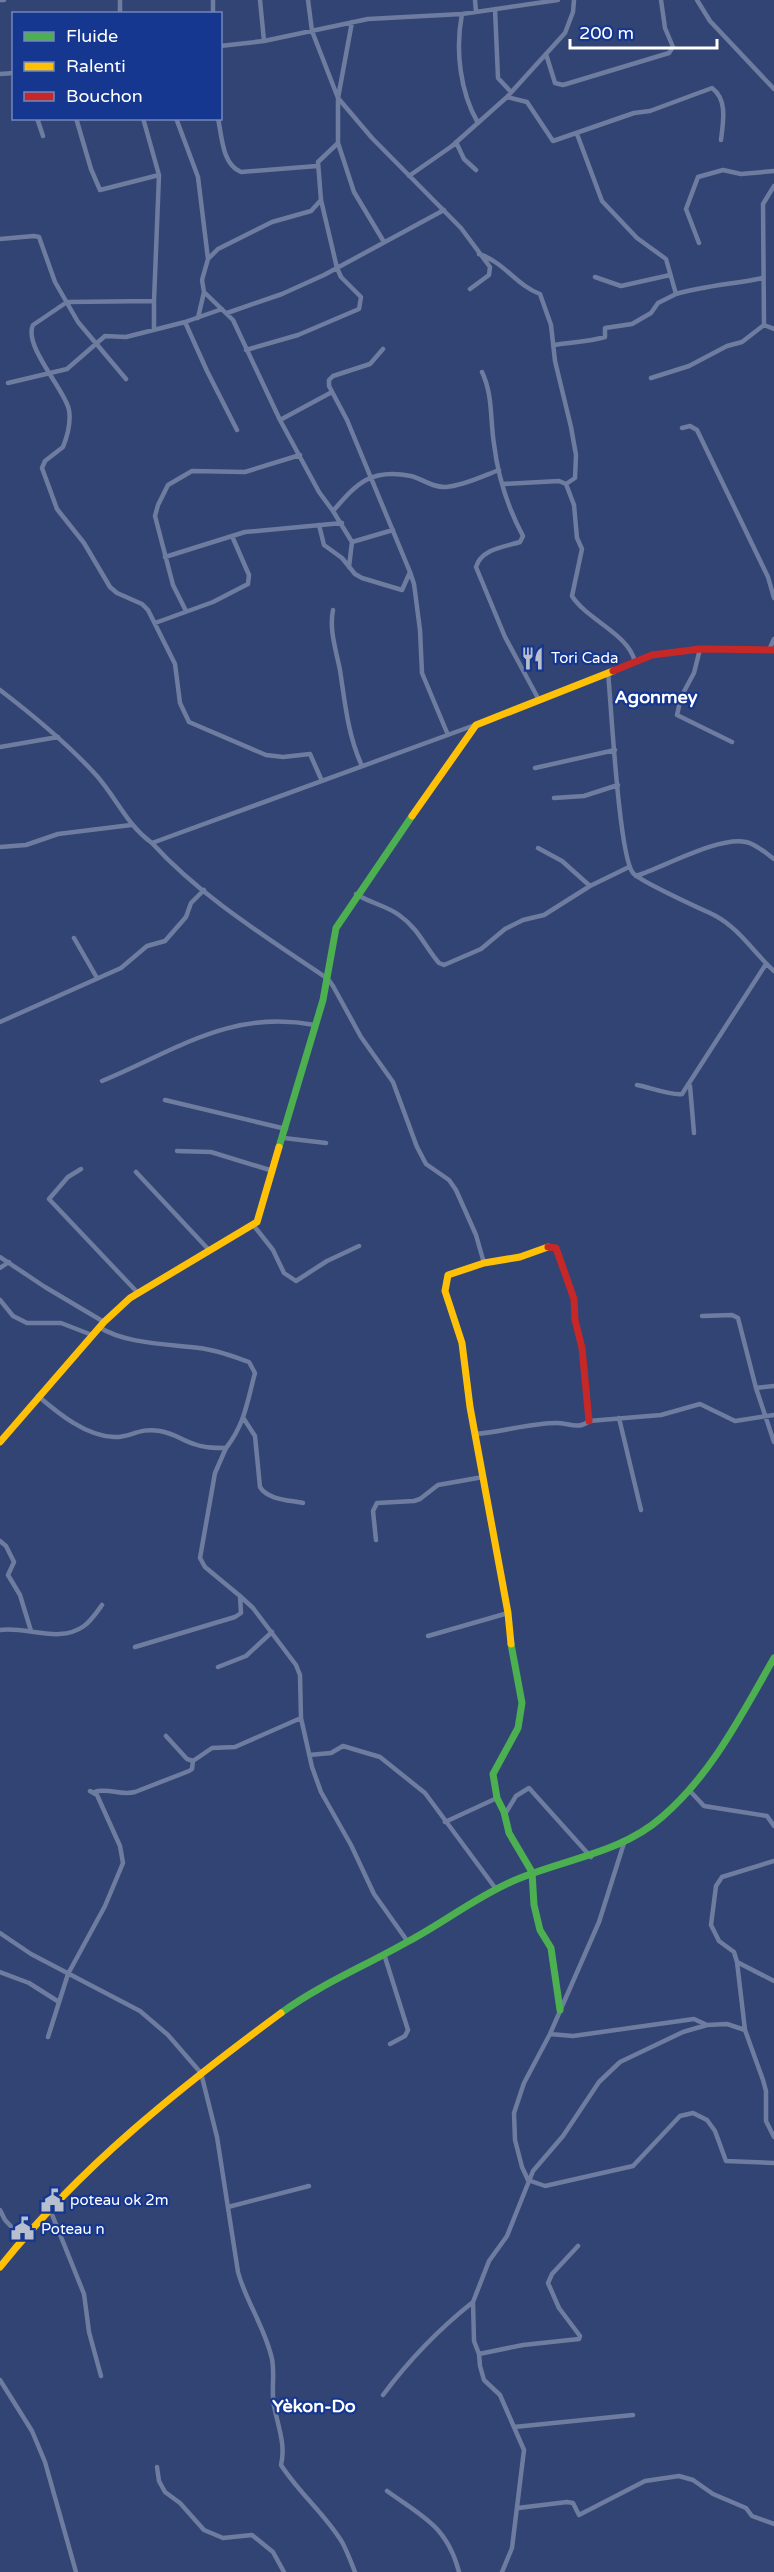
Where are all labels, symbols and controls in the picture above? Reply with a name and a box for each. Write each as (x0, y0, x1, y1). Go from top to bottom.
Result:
legend (12, 12, 222, 120)
scale bar (570, 12, 717, 50)
text: 200 m (579, 22, 634, 44)
text: Fluide (66, 25, 118, 47)
text: Ralenti (66, 55, 126, 77)
text: Bouchon (66, 85, 143, 107)
restaurant icon: Tori Cada (520, 645, 546, 671)
place label: Tori Cada (551, 649, 618, 667)
district label: Agonmey (615, 686, 698, 708)
public building icon: poteau ok 2m (39, 2187, 65, 2213)
place label: poteau ok 2m (70, 2191, 168, 2209)
public building icon: Poteau n (10, 2216, 36, 2242)
place label: Poteau n (41, 2220, 105, 2238)
district label: Yèkon-Do (272, 2395, 356, 2417)

